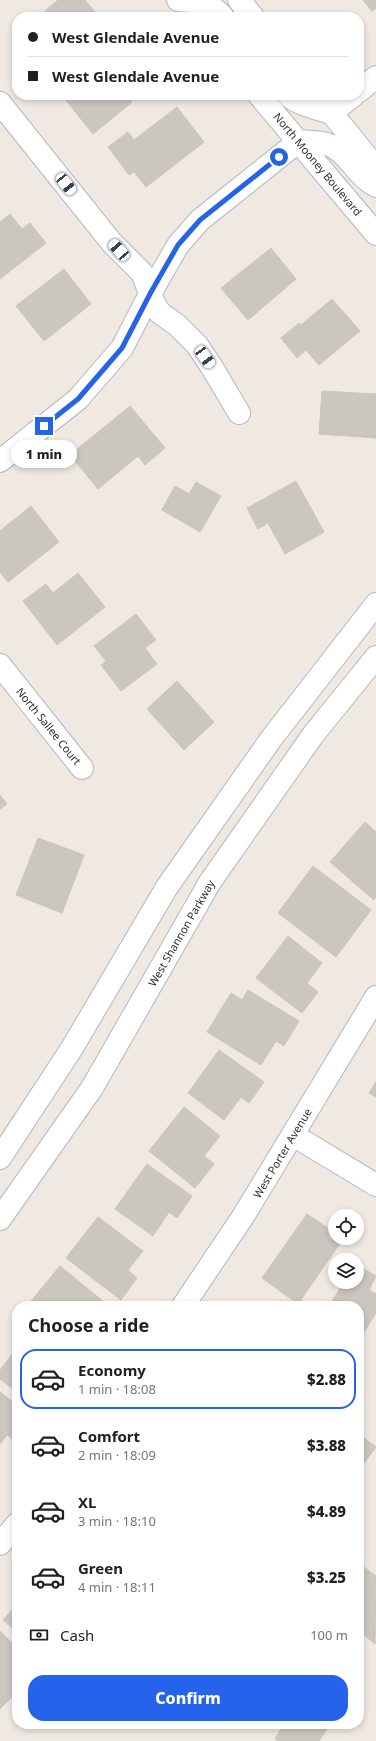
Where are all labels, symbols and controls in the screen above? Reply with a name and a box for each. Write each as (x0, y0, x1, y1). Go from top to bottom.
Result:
text: West Glendale Avenue (52, 27, 219, 47)
text: West Glendale Avenue (52, 66, 219, 86)
street label: North Mooney Boulevard (270, 109, 366, 219)
route start (270, 148, 288, 166)
car (54, 171, 78, 197)
car (107, 237, 131, 263)
car (193, 344, 217, 370)
route end (35, 417, 53, 435)
callout: 1 min (11, 440, 77, 468)
text: 1 min (26, 445, 62, 463)
street label: North Sallee Court (13, 684, 85, 768)
street label: West Shannon Parkway (144, 877, 218, 989)
street label: West Porter Avenue (249, 1105, 315, 1201)
map controls (328, 1209, 364, 1289)
button: locate (328, 1209, 364, 1245)
button: layers (328, 1253, 364, 1289)
text: Choose a ride (28, 1313, 149, 1337)
text: Economy (78, 1360, 146, 1380)
icon: car (30, 1361, 66, 1397)
text: $2.88 (307, 1369, 346, 1389)
text: 1 min · 18:08 (78, 1380, 156, 1398)
text: Comfort (78, 1426, 140, 1446)
icon: car (30, 1427, 66, 1463)
text: $3.88 (307, 1435, 346, 1455)
text: 2 min · 18:09 (78, 1446, 156, 1464)
text: XL (78, 1492, 96, 1512)
icon: car (30, 1493, 66, 1529)
text: $4.89 (307, 1501, 346, 1521)
text: 3 min · 18:10 (78, 1512, 156, 1530)
text: Green (78, 1558, 123, 1578)
icon: car (30, 1559, 66, 1595)
text: $3.25 (307, 1567, 346, 1587)
text: 4 min · 18:11 (78, 1578, 156, 1596)
icon: cash (28, 1624, 50, 1646)
text: Cash (60, 1625, 94, 1645)
text: 100 m (310, 1626, 348, 1644)
button: Confirm (28, 1675, 348, 1721)

